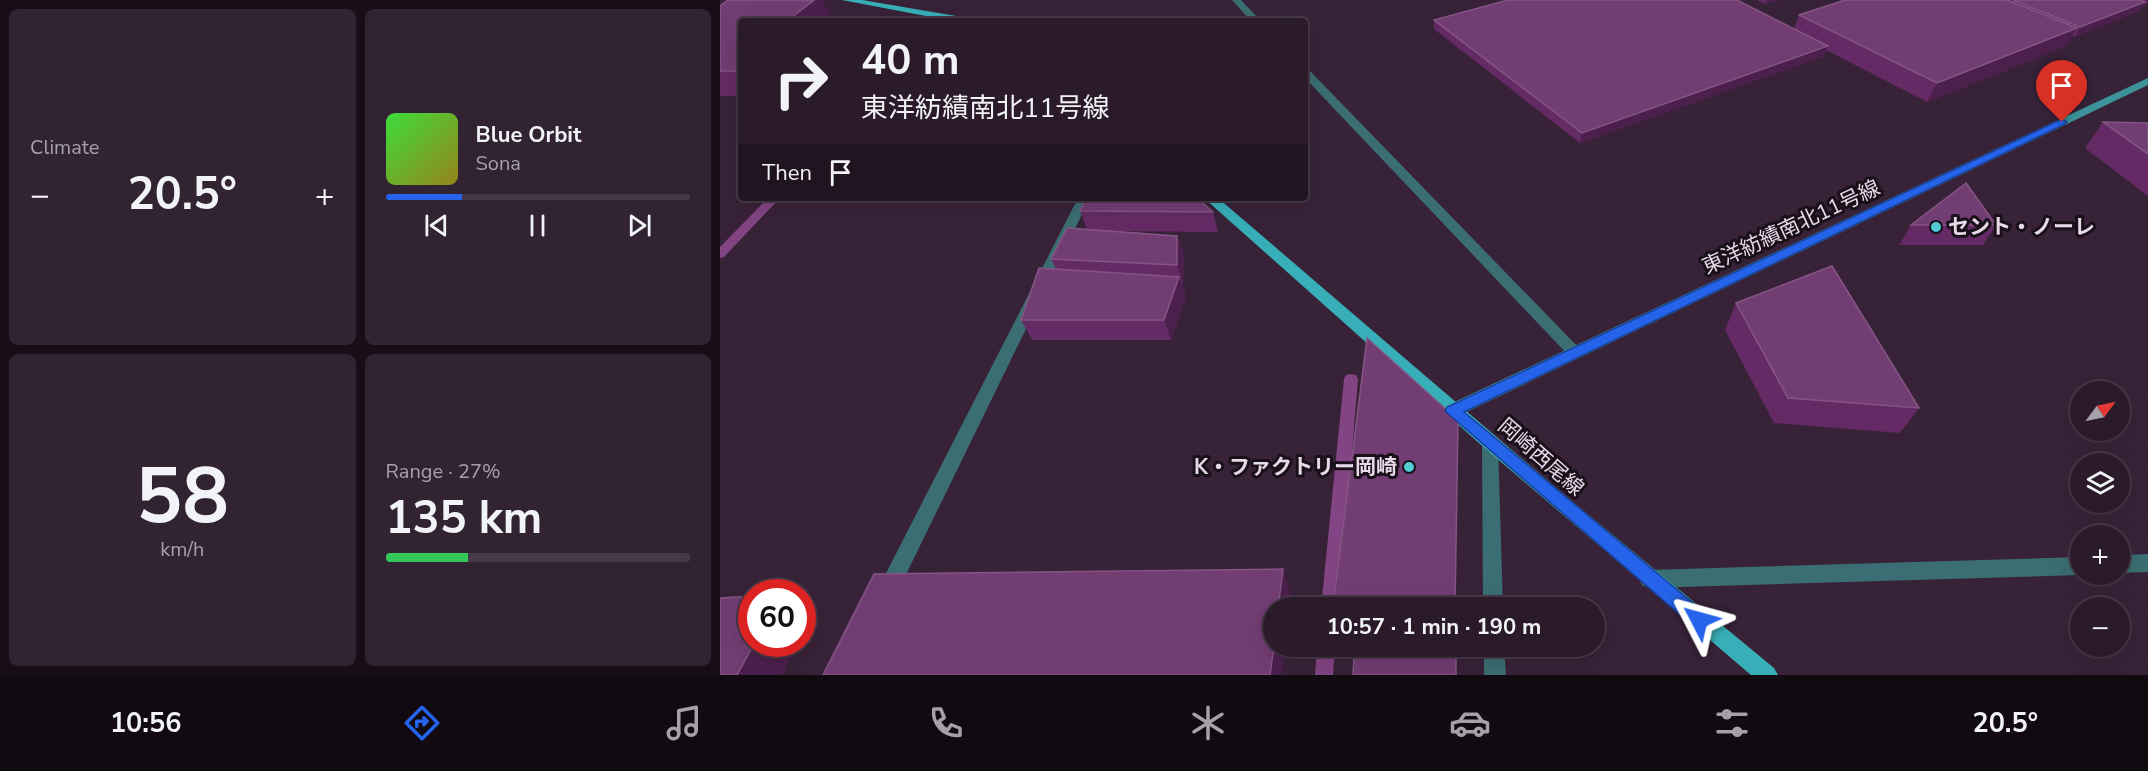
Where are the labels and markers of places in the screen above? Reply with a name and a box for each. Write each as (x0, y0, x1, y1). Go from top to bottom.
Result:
pin (2036, 60, 2087, 122)
place label: セント・ノーレ (1948, 213, 2095, 241)
marker: セント・ノーレ (1929, 220, 1943, 234)
place label: K・ファクトリー岡崎 (1194, 453, 1397, 481)
marker: K・ファクトリー岡崎 (1402, 460, 1416, 474)

